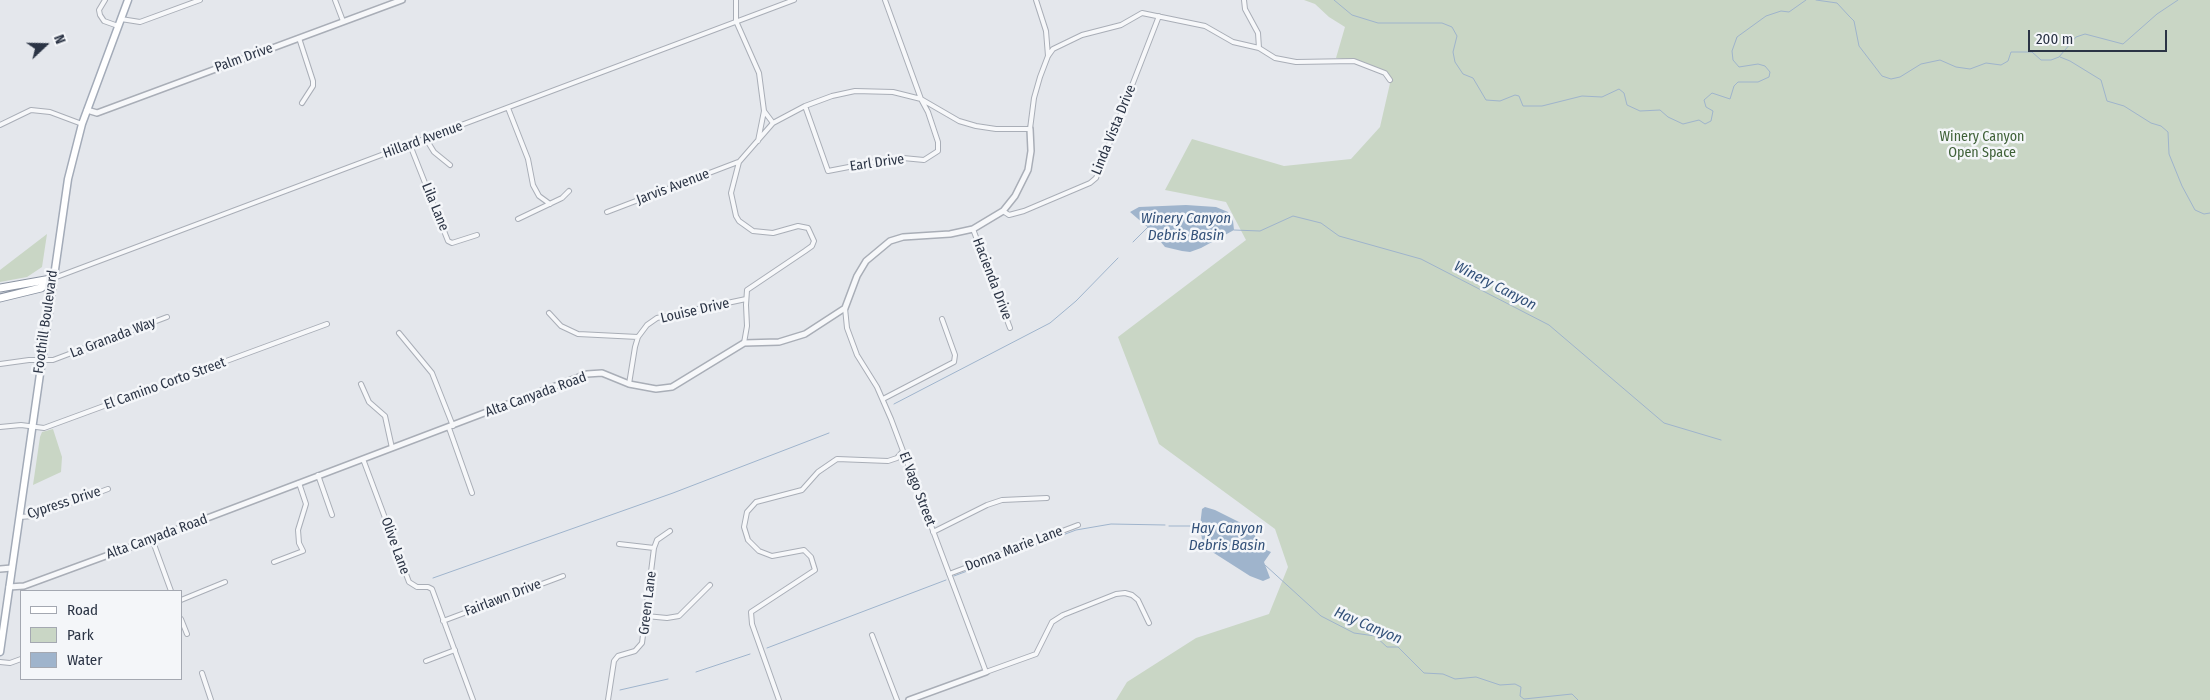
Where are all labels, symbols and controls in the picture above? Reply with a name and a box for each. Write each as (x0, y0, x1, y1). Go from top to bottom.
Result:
north arrow (20, 20, 70, 70)
scale bar (2030, 20, 2169, 52)
text: 200 m (2036, 30, 2073, 48)
text: N (50, 32, 69, 46)
street label: Palm Drive (213, 40, 275, 76)
street label: Linda Vista Drive (1088, 83, 1140, 177)
street label: Hillard Avenue (381, 118, 465, 162)
park label: Winery Canyon Open Space (1940, 129, 2024, 162)
street label: Earl Drive (849, 151, 905, 175)
street label: Jarvis Avenue (634, 165, 712, 209)
street label: Lila Lane (418, 180, 452, 234)
water label: Winery Canyon Debris Basin (1141, 210, 1231, 245)
street label: Hacienda Drive (969, 236, 1015, 322)
water label: Winery Canyon (1451, 257, 1539, 315)
street label: Foothill Boulevard (30, 269, 62, 375)
street label: Louise Drive (659, 295, 731, 327)
street label: La Granada Way (68, 314, 158, 362)
street label: El Camino Corto Street (102, 354, 228, 414)
street label: Alta Canyada Road (483, 369, 589, 421)
street label: El Vago Street (895, 449, 939, 529)
street label: Cypress Drive (25, 483, 103, 523)
street label: Alta Canyada Road (104, 511, 210, 563)
street label: Olive Lane (377, 515, 413, 577)
water label: Hay Canyon Debris Basin (1189, 520, 1265, 555)
street label: Donna Marie Lane (963, 523, 1065, 575)
street label: Green Lane (636, 570, 660, 636)
street label: Fairlawn Drive (462, 576, 544, 620)
legend (20, 590, 182, 680)
text: Road (67, 601, 98, 619)
water label: Hay Canyon (1331, 604, 1405, 648)
text: Park (67, 626, 94, 644)
text: Water (67, 651, 102, 669)

